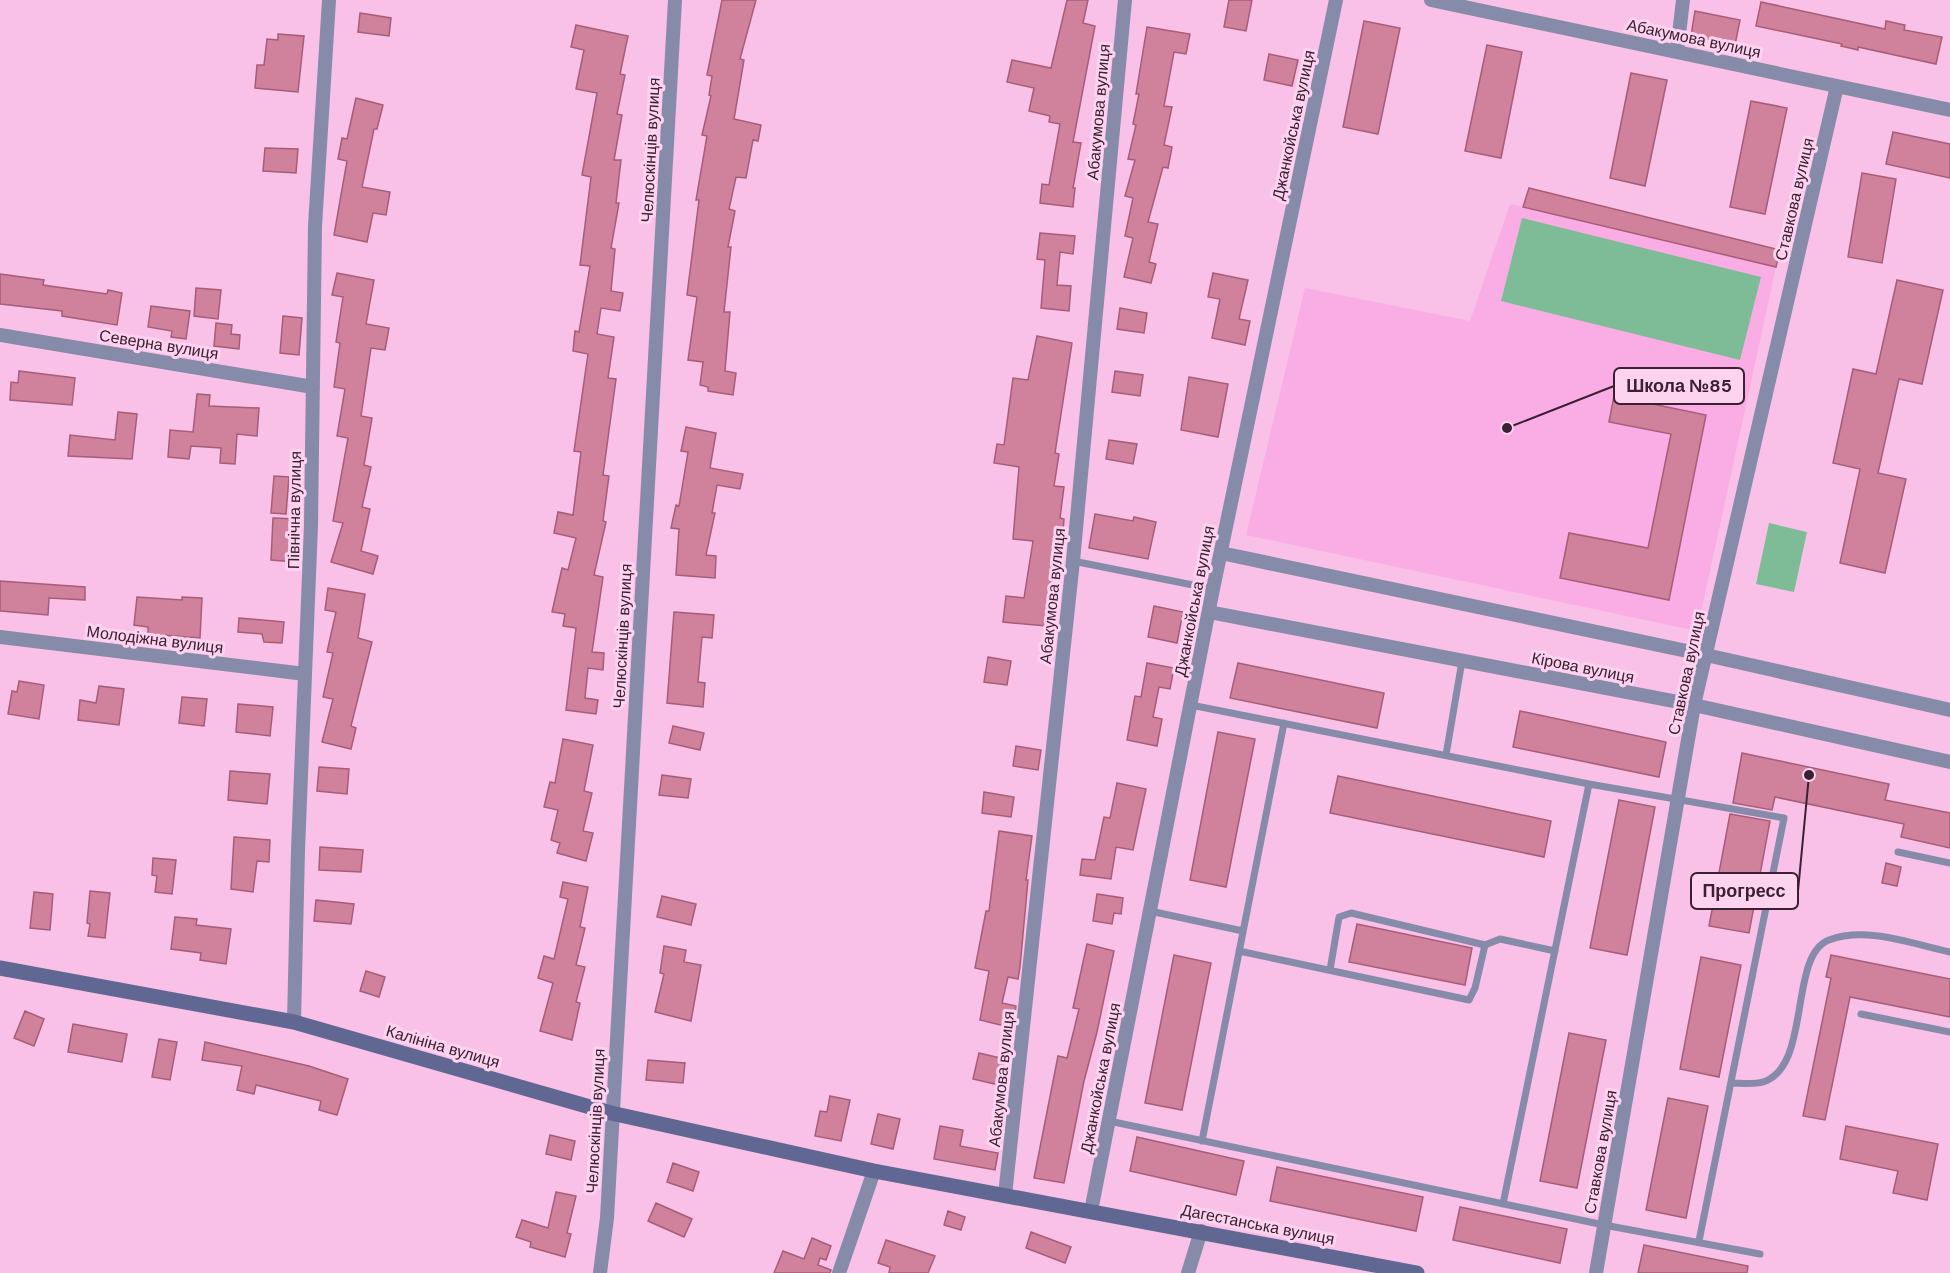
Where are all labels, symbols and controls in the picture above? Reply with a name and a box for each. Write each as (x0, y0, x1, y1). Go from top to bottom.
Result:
street label: Абакумова вулиця (1625, 14, 1763, 63)
street label: Абакумова вулиця (1082, 43, 1115, 181)
street label: Джанкойська вулиця (1267, 48, 1320, 202)
street label: Челюскінців вулиця (636, 77, 665, 223)
street label: Ставкова вулиця (1770, 136, 1819, 263)
street label: Северна вулиця (98, 325, 220, 364)
callout: Школа №85 (1614, 368, 1744, 404)
text: Школа №85 (1626, 374, 1732, 398)
street label: Північна вулиця (283, 451, 306, 569)
street label: Джанкойська вулиця (1170, 524, 1219, 678)
street label: Абакумова вулиця (1035, 527, 1070, 665)
street label: Челюскінців вулиця (608, 563, 637, 709)
street label: Ставкова вулиця (1663, 610, 1710, 737)
street label: Молодіжна вулиця (85, 621, 225, 658)
street label: Кірова вулиця (1530, 647, 1636, 688)
callout: Прогресс (1691, 873, 1798, 909)
text: Прогресс (1702, 879, 1786, 903)
street label: Джанкойська вулиця (1076, 1001, 1125, 1155)
street label: Абакумова вулиця (984, 1010, 1019, 1148)
street label: Калініна вулиця (384, 1020, 502, 1073)
street label: Челюскінців вулиця (581, 1048, 610, 1194)
street label: Ставкова вулиця (1579, 1088, 1622, 1216)
street label: Дагестанська вулиця (1179, 1199, 1336, 1250)

